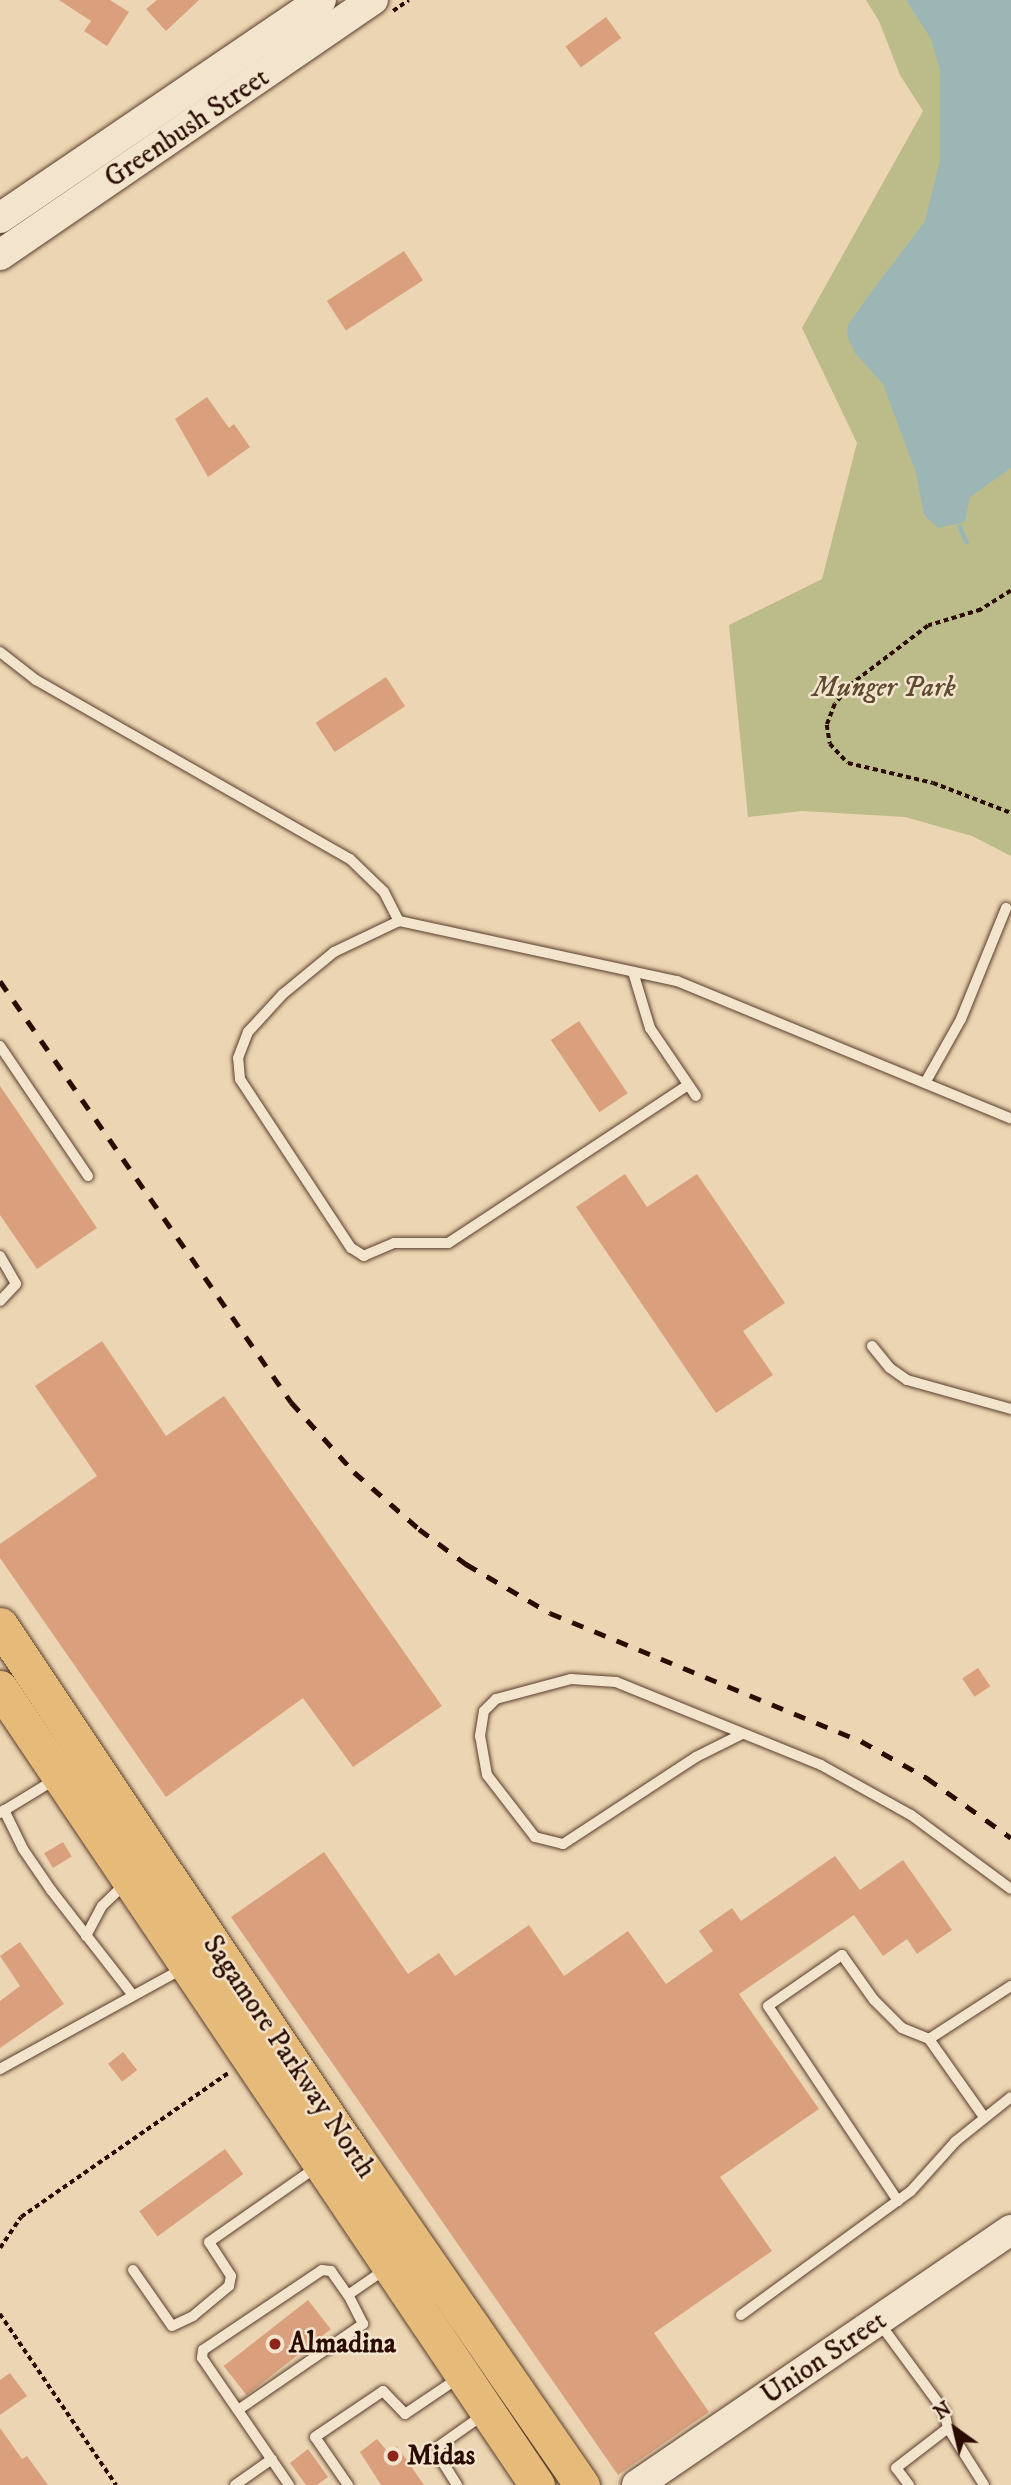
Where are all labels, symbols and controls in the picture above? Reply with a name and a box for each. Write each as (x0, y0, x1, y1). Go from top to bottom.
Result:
street label: Greenbush Street (99, 61, 275, 195)
park label: Munger Park (812, 671, 956, 705)
street label: Sagamore Parkway North (195, 1929, 383, 2185)
street label: Union Street (755, 2304, 893, 2412)
place label: Almadina (289, 2327, 396, 2361)
marker: Almadina (267, 2336, 283, 2352)
north arrow (920, 2394, 990, 2464)
text: N (930, 2397, 956, 2425)
place label: Midas (407, 2439, 475, 2473)
marker: Midas (385, 2448, 401, 2464)

